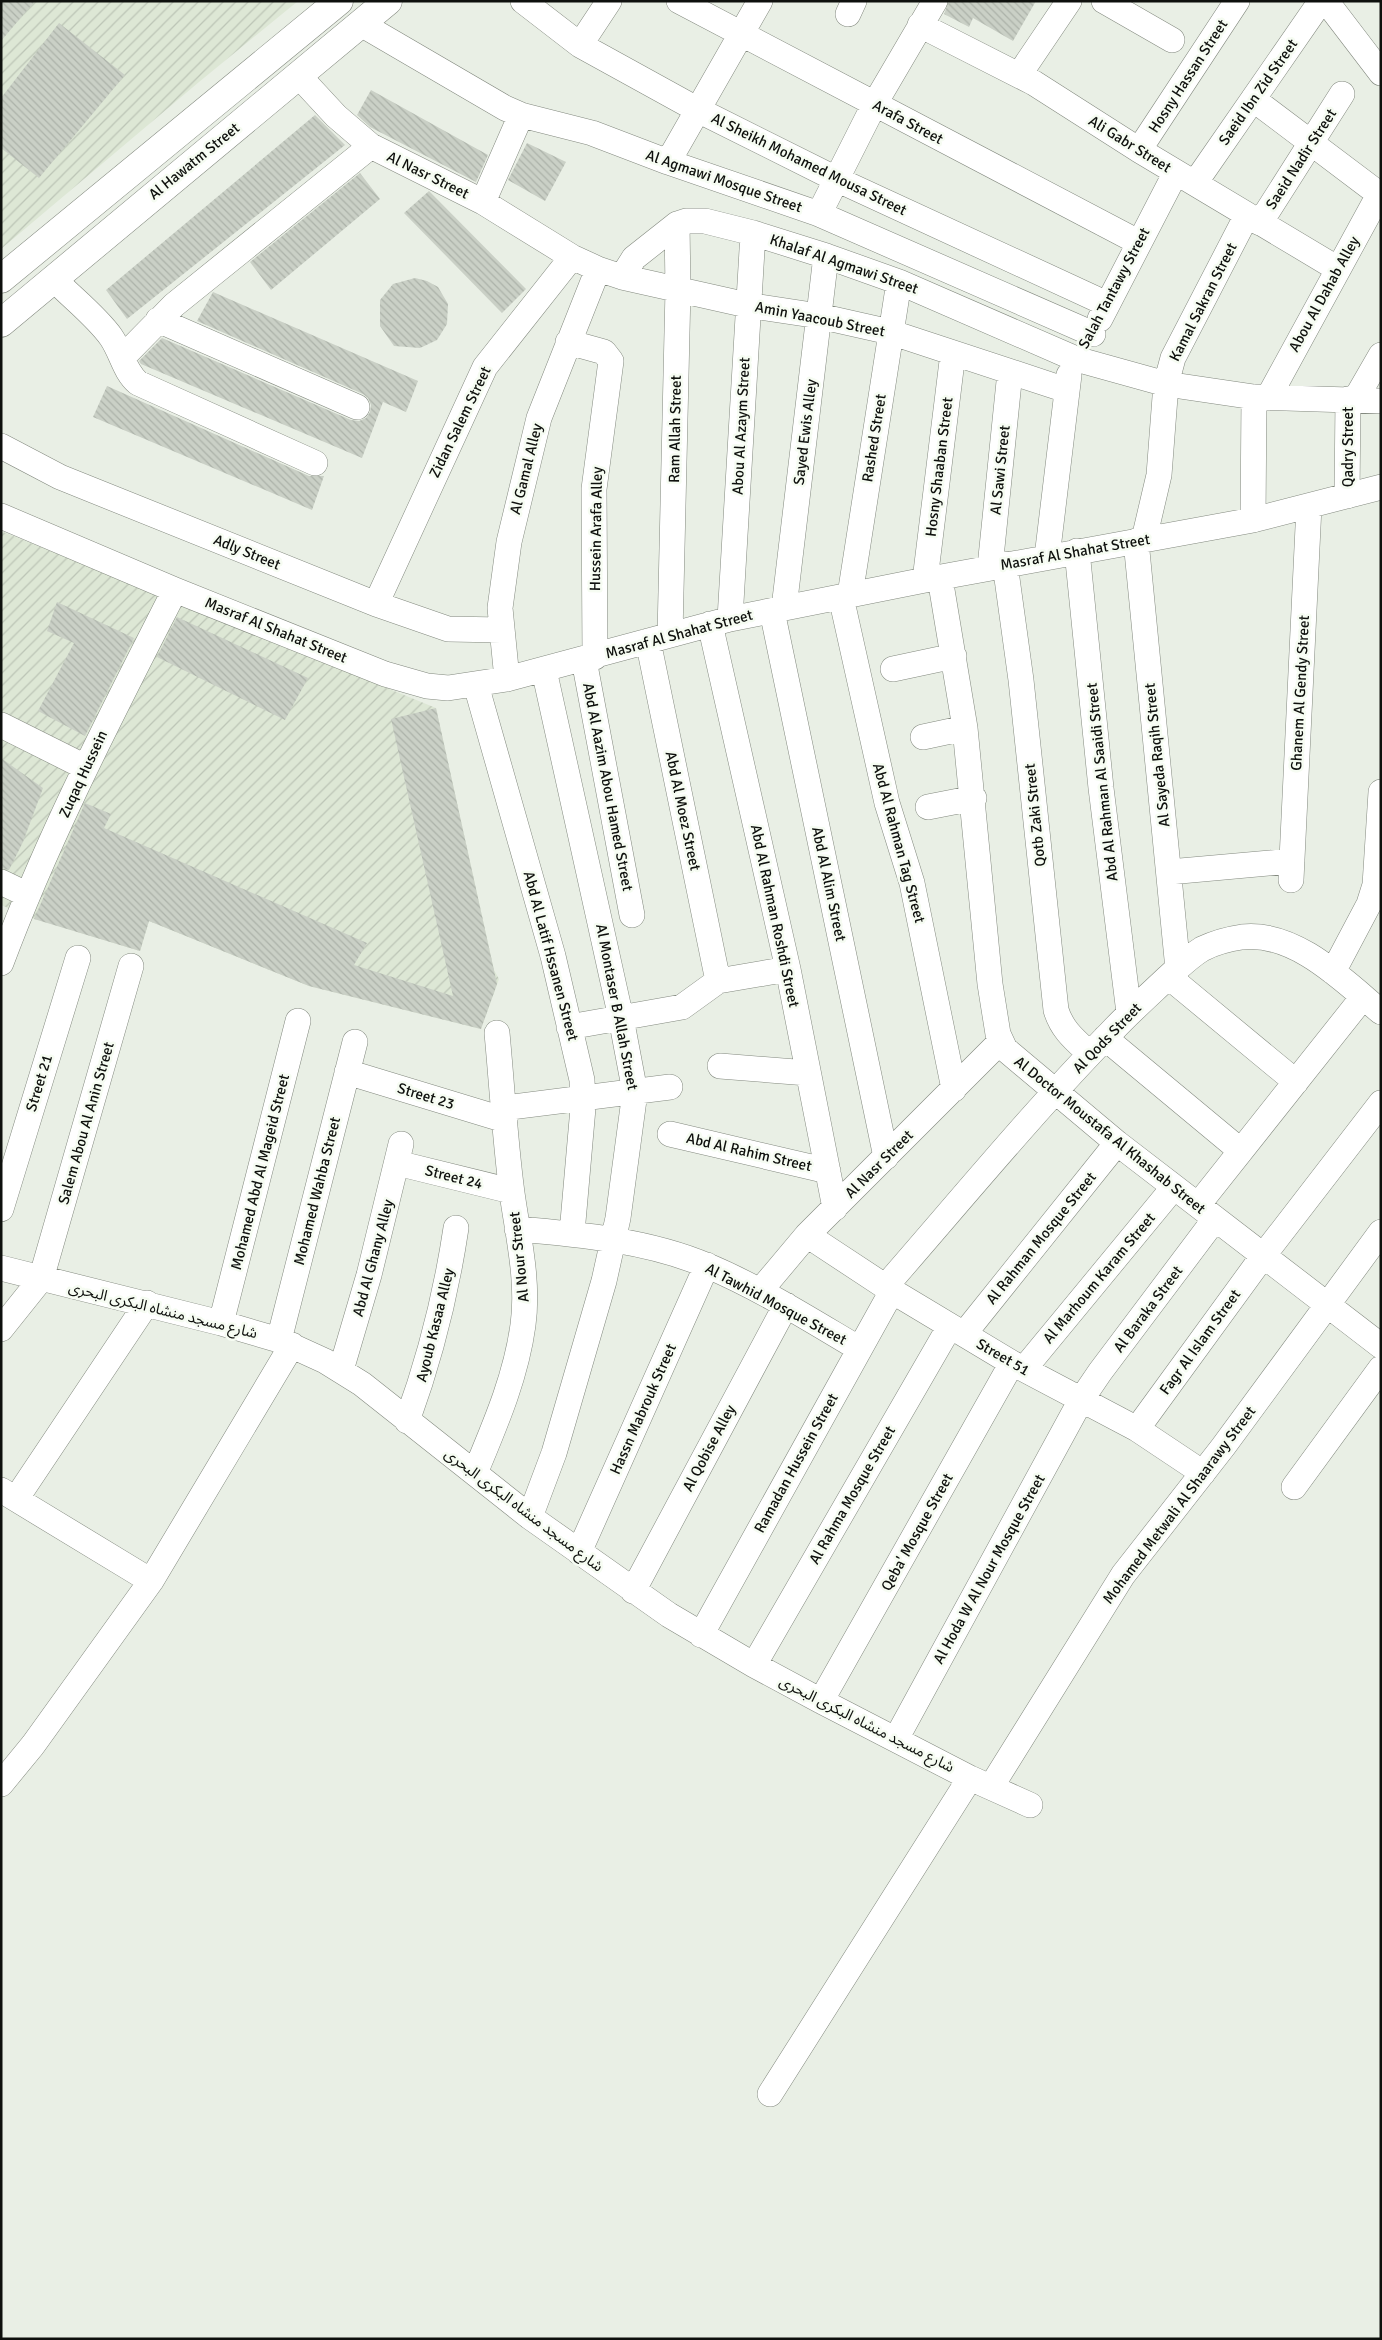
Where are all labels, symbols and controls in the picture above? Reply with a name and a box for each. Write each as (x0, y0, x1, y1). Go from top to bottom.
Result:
street label: Hosny Hassan Street (1145, 16, 1231, 136)
street label: Saeid Ibn Zid Street (1215, 36, 1301, 148)
street label: Arafa Street (870, 96, 946, 148)
street label: Saeid Nadir Street (1262, 105, 1340, 213)
street label: Al Sheikh Mohamed Mousa Street (708, 109, 910, 219)
street label: Ali Gabr Street (1085, 112, 1175, 176)
street label: Al Hawatm Street (145, 119, 243, 203)
street label: Al Agmawi Mosque Street (644, 146, 804, 216)
street label: Al Nasr Street (384, 147, 472, 203)
street label: Salah Tantawy Street (1074, 224, 1154, 352)
street label: Khalaf Al Agmawi Street (767, 230, 921, 298)
street label: Abou Al Dahab Alley (1285, 233, 1363, 355)
street label: Kamal Sakran Street (1165, 240, 1241, 364)
street label: Amin Yaacoub Street (754, 298, 886, 340)
street label: Abou Al Azaym Street (728, 357, 754, 495)
street label: Zidan Salem Street (425, 363, 495, 481)
street label: Ram Allah Street (665, 375, 685, 483)
street label: Sayed Ewis Alley (790, 378, 820, 486)
street label: Rashed Street (858, 393, 890, 483)
street label: Hosny Shaaban Street (922, 396, 956, 538)
street label: Qadry Street (1339, 407, 1357, 487)
street label: Al Gamal Alley (506, 422, 546, 516)
street label: Al Sawi Street (986, 424, 1014, 516)
street label: Hussein Arafa Alley (586, 467, 606, 591)
street label: Adly Street (211, 530, 283, 574)
street label: Masraf Al Shahat Street (999, 530, 1151, 574)
street label: Masraf Al Shahat Street (202, 593, 350, 667)
street label: Masraf Al Shahat Street (603, 606, 755, 662)
street label: Ghanem Al Gendy Street (1287, 615, 1313, 771)
street label: Abd Al Aazim Abou Hamed Street (579, 681, 637, 893)
street label: Abd Al Rahman Al Saaidi Street (1083, 682, 1121, 882)
street label: Al Sayeda Raqih Street (1140, 682, 1174, 828)
street label: Zuqaq Hussein (55, 728, 111, 820)
street label: Abd Al Moez Street (662, 750, 704, 872)
street label: Abd Al Rahman Tag Street (869, 761, 929, 925)
street label: Qotb Zaki Street (1021, 763, 1049, 867)
street label: Abd Al Rahman Roshdi Street (747, 823, 803, 1009)
street label: Abd Al Alim Street (808, 825, 850, 943)
street label: Abd Al Latif Hssanen Street (520, 869, 582, 1043)
street label: Al Montaser B Allah Street (592, 922, 642, 1092)
street label: Al Qods Street (1069, 999, 1145, 1077)
street label: Salem Abou Al Anin Street (54, 1040, 118, 1206)
street label: Street 21 (22, 1052, 56, 1114)
street label: Al Doctor Moustafa Al Khashab Street (1011, 1052, 1209, 1218)
street label: Mohamed Abd Al Mageid Street (227, 1072, 293, 1272)
street label: Street 23 (395, 1079, 457, 1113)
street label: Mohamed Wahba Street (290, 1115, 344, 1267)
street label: Al Nasr Street (841, 1126, 917, 1202)
street label: Abd Al Rahim Street (685, 1129, 813, 1175)
street label: Street 24 (423, 1161, 485, 1193)
street label: Al Rahman Mosque Street (982, 1168, 1100, 1308)
street label: Abd Al Ghany Alley (349, 1197, 397, 1319)
street label: Al Marhoum Karam Street (1039, 1209, 1159, 1347)
street label: Al Nour Street (505, 1211, 533, 1303)
street label: Al Tawhid Mosque Street (702, 1259, 850, 1349)
street label: Al Baraka Street (1110, 1262, 1186, 1356)
street label: Ayoub Kasaa Alley (412, 1266, 458, 1384)
street label: شارع مسجد منشاه البكرى البحرى (66, 1278, 259, 1345)
street label: Fagr Al Islam Street (1156, 1286, 1244, 1398)
street label: Street 51 (973, 1335, 1033, 1379)
street label: Hassn Mabrouk Street (606, 1341, 680, 1477)
street label: Ramadan Hussein Street (750, 1390, 842, 1536)
street label: Al Qobise Alley (679, 1402, 739, 1494)
street label: Mohamed Metwali Al Shaarawy Street (1099, 1403, 1259, 1607)
street label: Al Rahma Mosque Street (805, 1423, 899, 1567)
street label: شارع مسجد منشاه البكرى البحرى (439, 1444, 607, 1578)
street label: Qeba' Mosque Street (877, 1470, 957, 1594)
street label: Al Hoda W Al Nour Mosque Street (929, 1471, 1049, 1667)
street label: شارع مسجد منشاه البكرى البحرى (775, 1672, 958, 1779)

